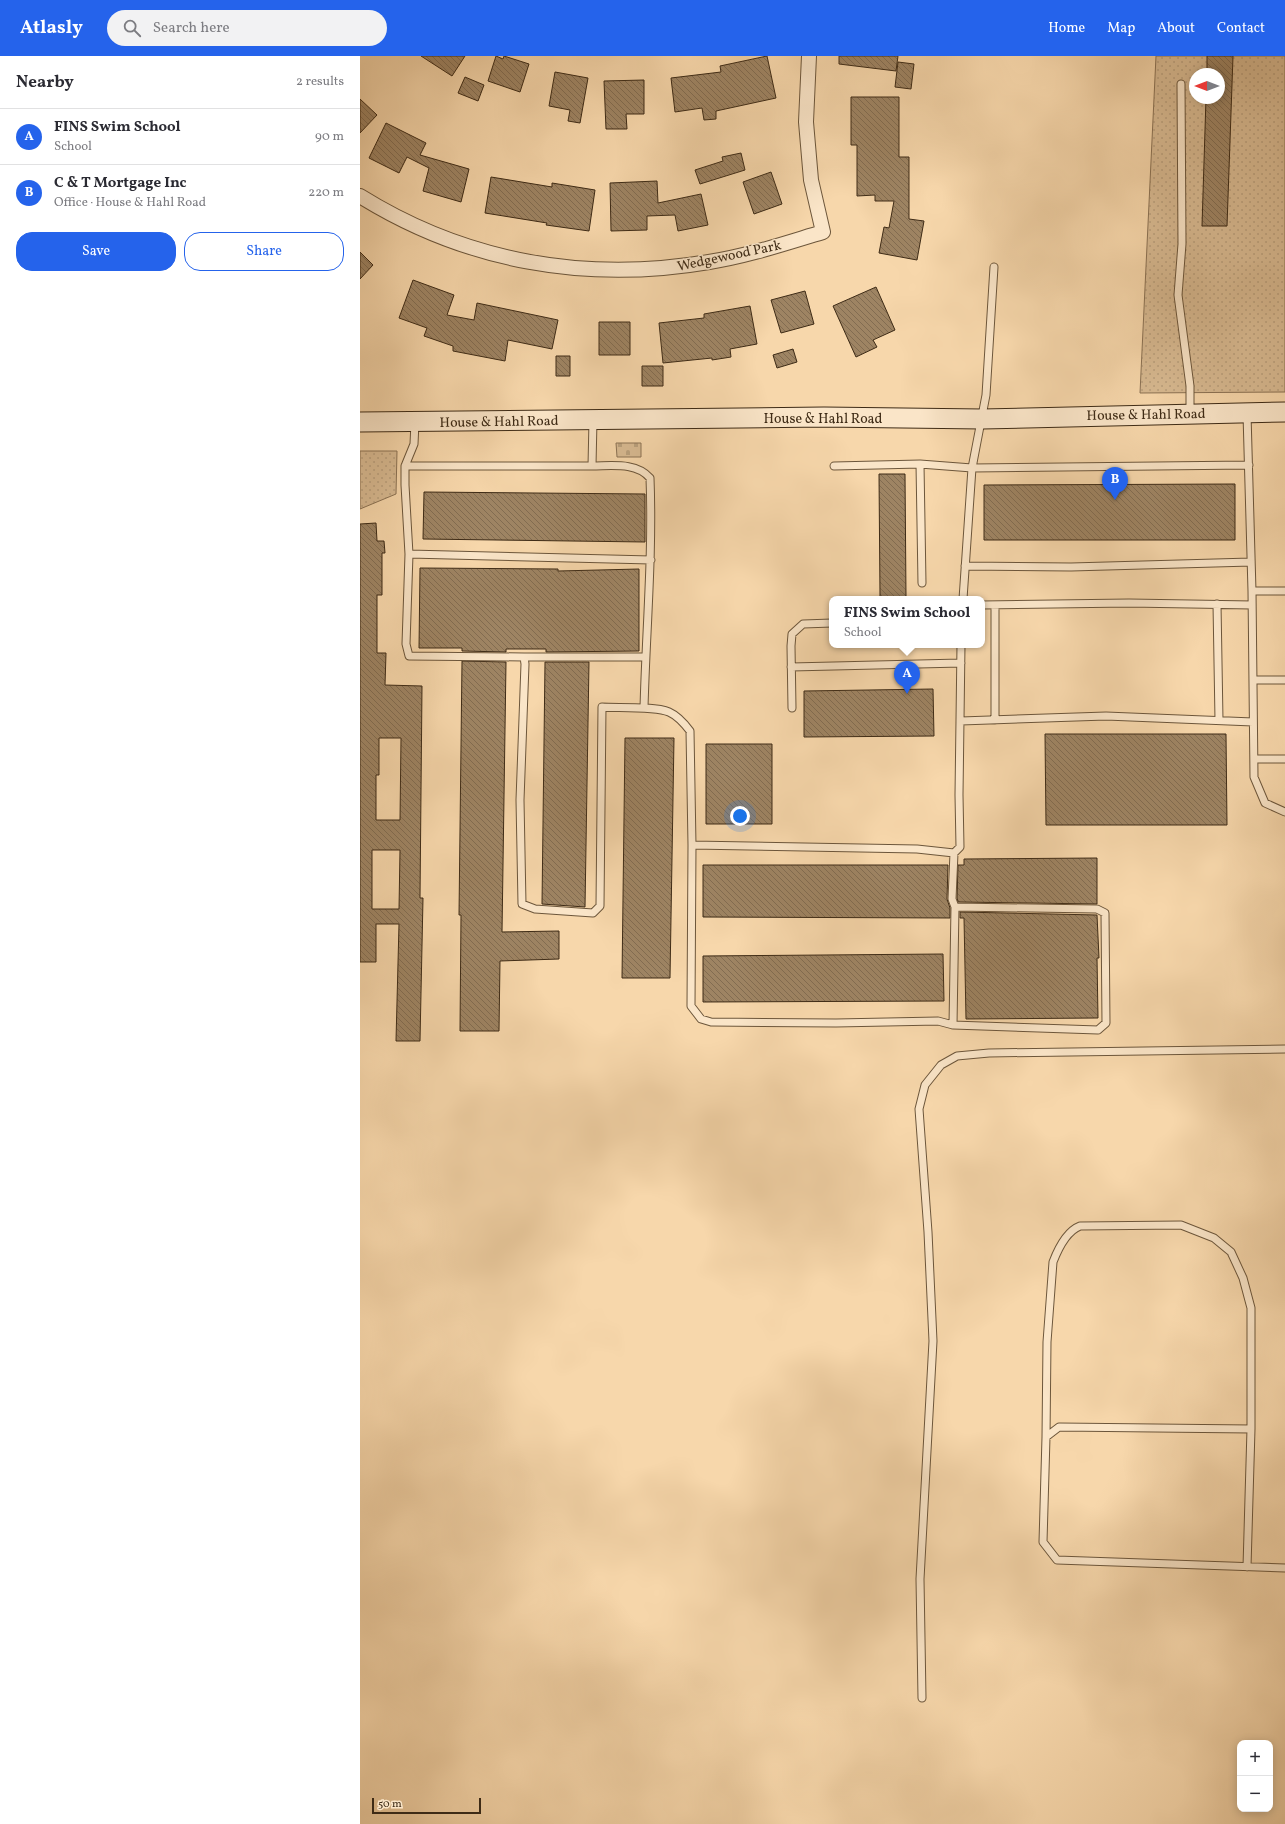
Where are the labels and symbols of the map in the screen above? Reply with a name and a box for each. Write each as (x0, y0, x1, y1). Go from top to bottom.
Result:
north arrow (1189, 68, 1225, 104)
street label: Wedgewood Park (675, 236, 783, 277)
street label: House & Hahl Road (1086, 405, 1206, 426)
street label: House & Hahl Road (764, 410, 883, 429)
street label: House & Hahl Road (439, 412, 559, 433)
pin: B (1102, 467, 1128, 500)
pin: A (894, 661, 920, 694)
your location (730, 806, 750, 826)
scale bar (372, 1796, 481, 1815)

